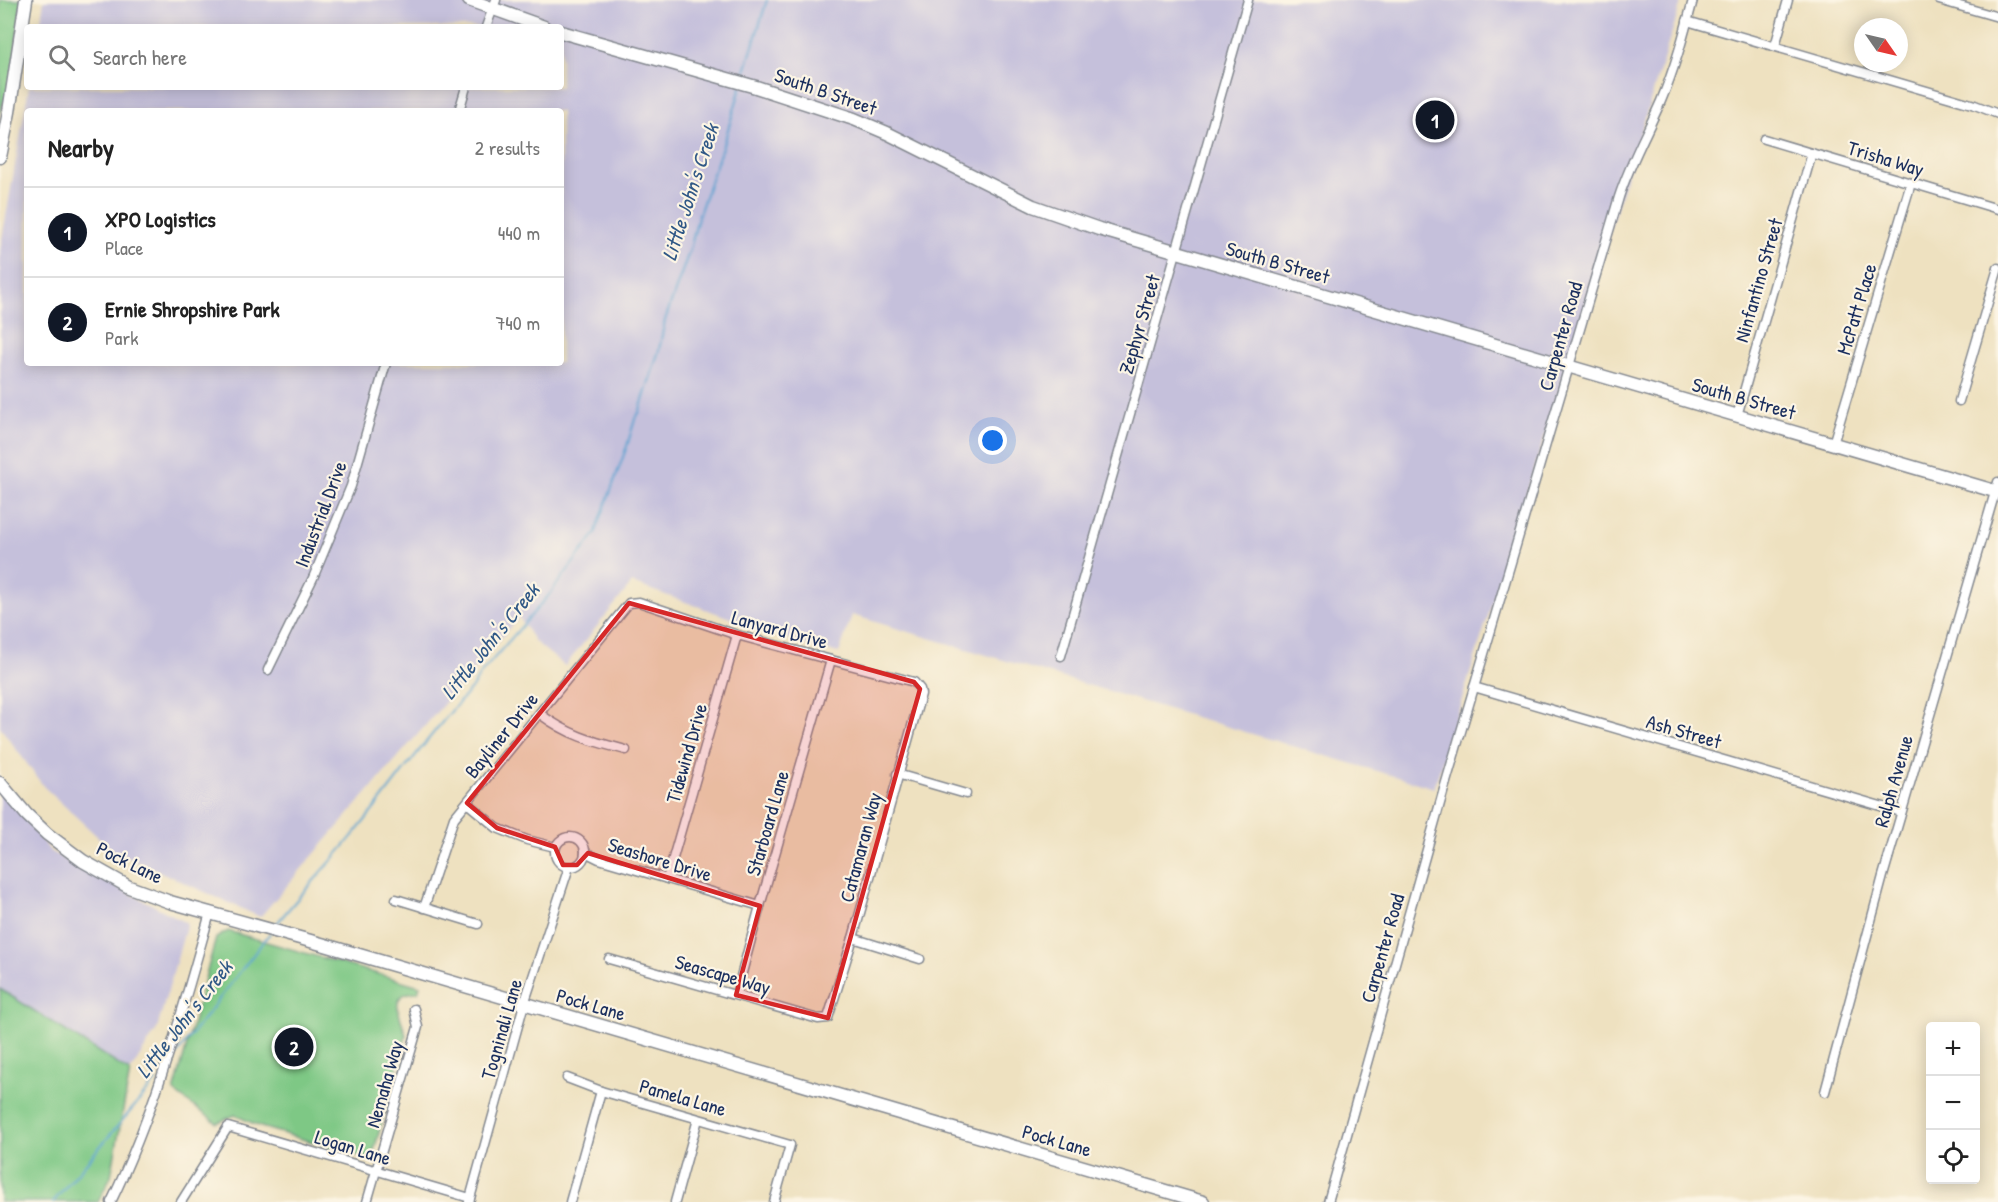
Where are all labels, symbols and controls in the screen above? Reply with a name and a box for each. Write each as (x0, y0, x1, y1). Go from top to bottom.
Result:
north arrow (1854, 18, 1908, 72)
search box (24, 24, 564, 90)
icon: search (45, 41, 78, 74)
text: Search here (93, 42, 187, 72)
street label: South B Street (771, 61, 882, 121)
pin: 1 (1416, 98, 1454, 142)
water label: Little John's Creek (654, 118, 726, 264)
text: Nearby (48, 130, 114, 165)
text: 2 results (475, 134, 540, 161)
street label: Trisha Way (1844, 134, 1928, 182)
text: XPO Logistics (105, 204, 216, 234)
street label: Ninfantino Street (1727, 214, 1789, 345)
text: 1 (64, 219, 71, 246)
text: 440 m (498, 219, 540, 246)
text: Place (105, 234, 144, 261)
street label: South B Street (1223, 234, 1334, 290)
street label: McPatt Place (1829, 260, 1883, 358)
street label: Zephyr Street (1112, 270, 1166, 377)
street label: Carpenter Road (1532, 278, 1588, 394)
text: Ernie Shropshire Park (105, 294, 280, 324)
text: 2 (63, 309, 72, 336)
text: 740 m (495, 309, 540, 336)
text: Park (105, 324, 138, 351)
street label: South B Street (1689, 370, 1800, 426)
your location (978, 426, 1007, 455)
street label: Industrial Drive (287, 457, 353, 571)
water label: Little John's Creek (434, 575, 547, 705)
street label: Lanyard Drive (729, 603, 831, 655)
street label: Bayliner Drive (458, 686, 544, 784)
street label: Tidewind Drive (659, 700, 713, 806)
street label: Ash Street (1643, 707, 1726, 755)
street label: Ralph Avenue (1867, 732, 1919, 830)
street label: Starboard Lane (739, 767, 795, 879)
street label: Catamaran Way (832, 789, 888, 905)
street label: Seashore Drive (605, 830, 715, 888)
street label: Pock Lane (92, 834, 168, 890)
street label: Carpenter Road (1354, 890, 1410, 1006)
street label: Seascape Way (672, 948, 774, 1000)
water label: Little John's Creek (129, 952, 240, 1084)
street label: Togninali Lane (474, 976, 528, 1082)
street label: Pock Lane (553, 981, 629, 1027)
map controls (1926, 1022, 1980, 1184)
button: + (1926, 1022, 1980, 1076)
pin: 2 (274, 1024, 314, 1070)
street label: Nemaha Way (359, 1037, 409, 1131)
street label: Pamela Lane (636, 1072, 730, 1122)
button: − (1926, 1076, 1980, 1130)
street label: Pock Lane (1019, 1117, 1095, 1163)
street label: Logan Lane (312, 1123, 394, 1171)
button: locate (1926, 1130, 1980, 1184)

